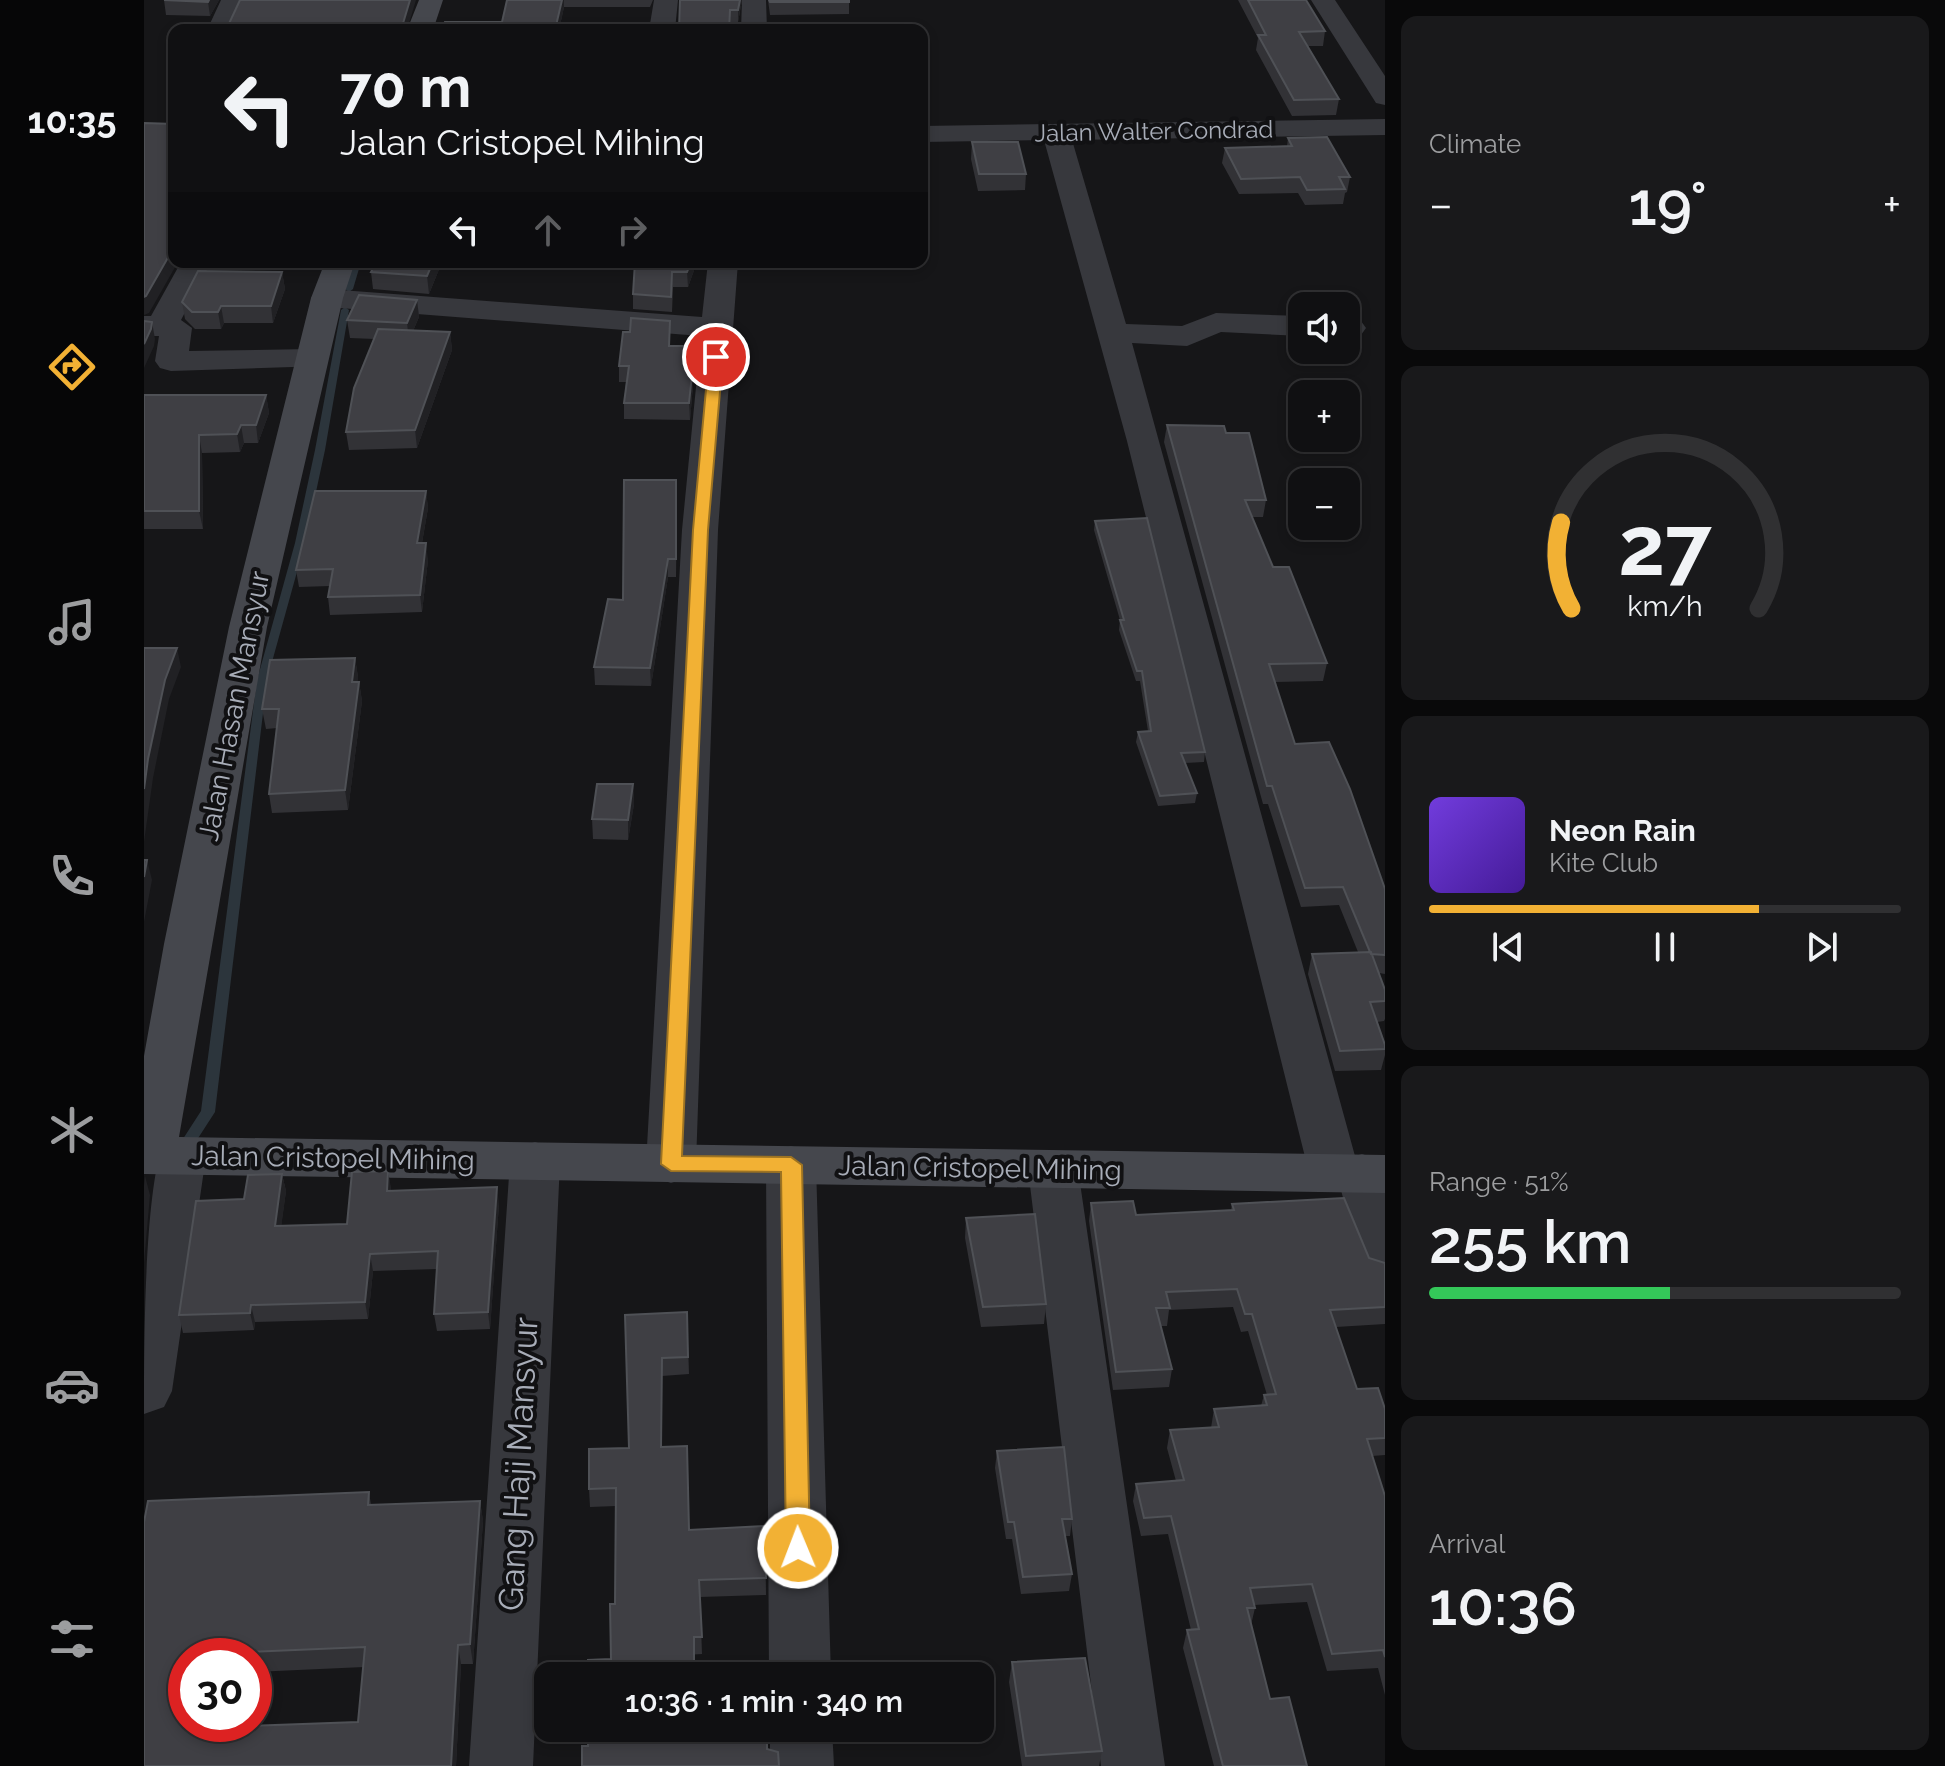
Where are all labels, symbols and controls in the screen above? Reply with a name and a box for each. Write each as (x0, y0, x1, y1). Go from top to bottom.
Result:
text: 70 m (340, 54, 471, 120)
icon: left (208, 56, 312, 160)
text: 10:35 (28, 99, 116, 141)
street label: Jalan Walter Condrad (1034, 114, 1274, 148)
text: Jalan Cristopel Mihing (340, 121, 705, 163)
text: Climate (1429, 129, 1521, 159)
text: 19° (1628, 169, 1707, 239)
text: − (1429, 179, 1453, 230)
text: + (1883, 179, 1901, 230)
icon: left (442, 208, 486, 252)
icon: ahead (526, 208, 570, 252)
icon: right (610, 208, 654, 252)
map controls (1288, 292, 1360, 540)
button: sound (1288, 292, 1360, 364)
pin (682, 323, 750, 391)
icon: arrive (694, 335, 738, 379)
icon: directions (44, 339, 100, 395)
button: + (1288, 380, 1360, 452)
button: − (1288, 468, 1360, 540)
text: 27 (1618, 497, 1712, 594)
street label: Jalan Hasan Mansyur (192, 568, 276, 844)
text: km/h (1627, 589, 1703, 623)
icon: music (44, 594, 100, 650)
text: Neon Rain (1549, 813, 1696, 848)
icon: phone (44, 848, 100, 904)
text: Kite Club (1549, 848, 1658, 878)
icon: previous (1486, 925, 1530, 969)
icon: pause (1643, 925, 1687, 969)
icon: next (1800, 925, 1844, 969)
icon: climate (44, 1102, 100, 1158)
street label: Jalan Cristopel Mihing (191, 1139, 475, 1177)
street label: Jalan Cristopel Mihing (838, 1149, 1122, 1187)
text: Range · 51% (1429, 1167, 1568, 1197)
text: 255 km (1429, 1207, 1631, 1277)
street label: Gang Haji Mansyur (490, 1316, 546, 1612)
icon: car (44, 1357, 100, 1413)
position arrow (756, 1506, 840, 1590)
text: Arrival (1429, 1529, 1505, 1559)
text: 10:36 (1429, 1569, 1577, 1639)
icon: filters (44, 1611, 100, 1667)
speed limit sign: 30 (168, 1638, 272, 1742)
text: 10:36 · 1 min · 340 m (625, 1684, 903, 1719)

